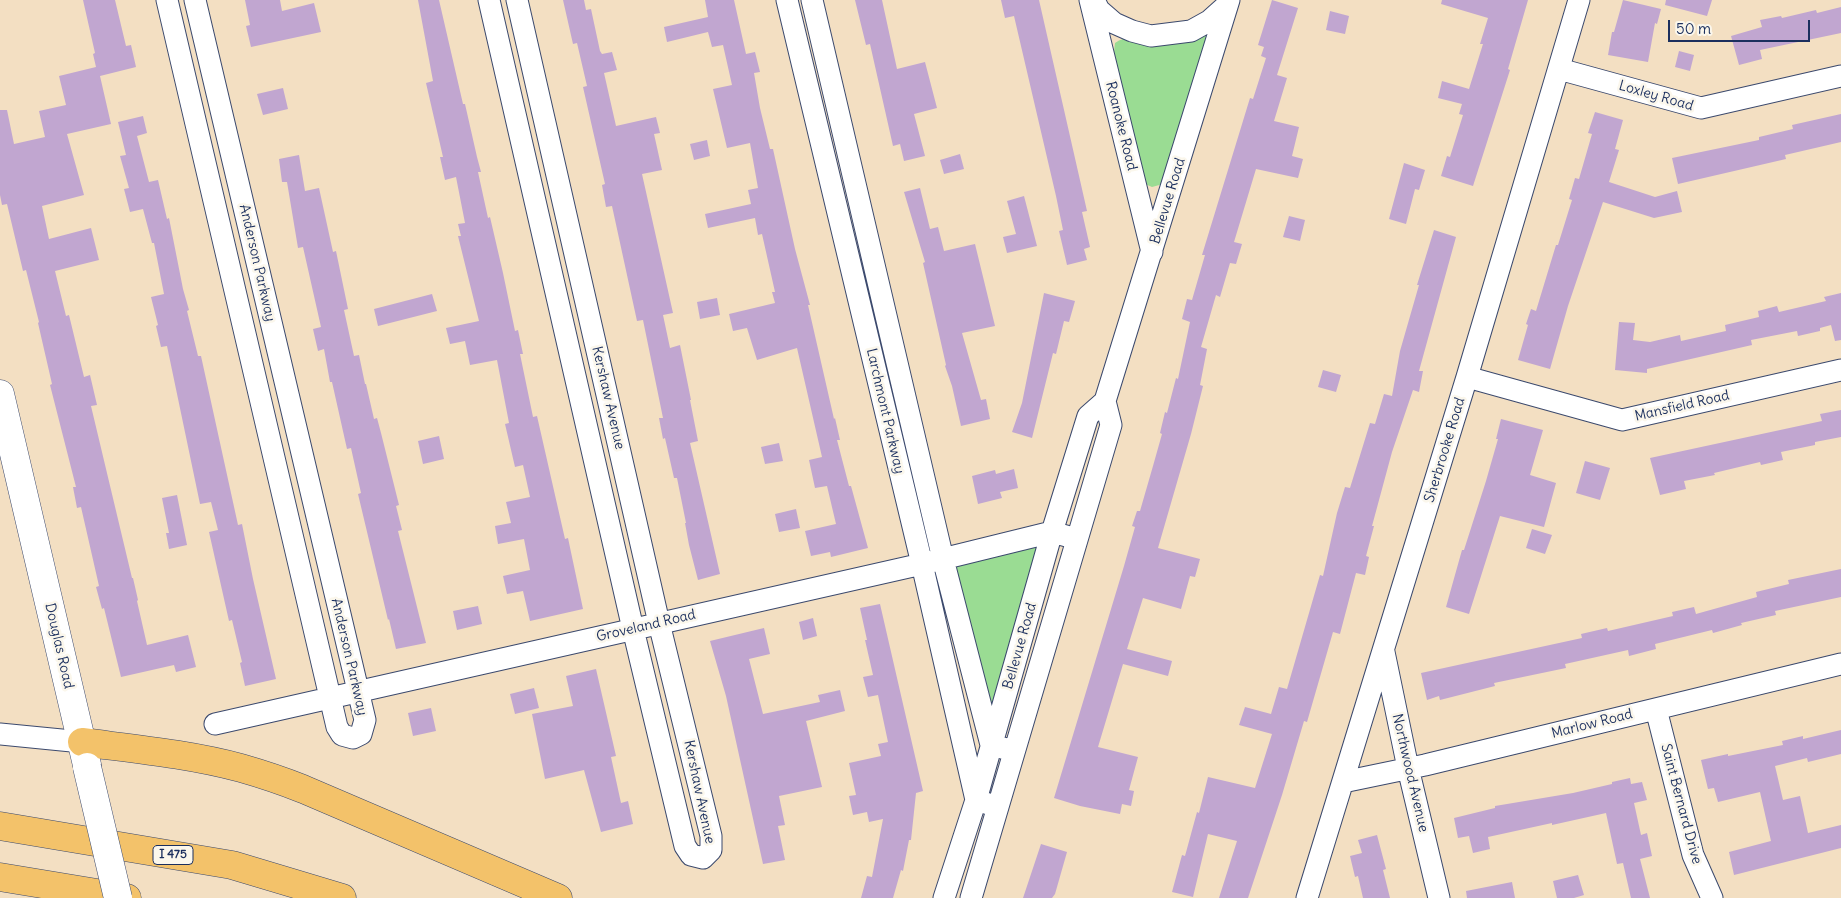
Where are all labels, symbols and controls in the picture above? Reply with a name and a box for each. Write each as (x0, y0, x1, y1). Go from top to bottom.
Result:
scale bar (1671, 10, 1814, 42)
text: 50 m (1676, 19, 1711, 38)
street label: Loxley Road (1617, 77, 1695, 115)
street label: Roanoke Road (1102, 80, 1140, 172)
street label: Bellevue Road (1147, 156, 1189, 246)
street label: Anderson Parkway (235, 203, 279, 323)
street label: Kershaw Avenue (588, 345, 628, 451)
street label: Larchmont Parkway (862, 347, 908, 475)
street label: Mansfield Road (1633, 387, 1731, 425)
street label: Sherbrooke Road (1421, 395, 1469, 505)
street label: Anderson Parkway (327, 597, 371, 717)
street label: Bellevue Road (1000, 601, 1040, 691)
street label: Douglas Road (41, 602, 77, 690)
street label: Groveland Road (595, 606, 697, 646)
street label: Marlow Road (1550, 706, 1634, 742)
street label: Northwood Avenue (1388, 712, 1432, 834)
street label: Kershaw Avenue (680, 739, 718, 845)
street label: Saint Bernard Drive (1657, 742, 1705, 866)
road number: I 475 (153, 846, 193, 864)

